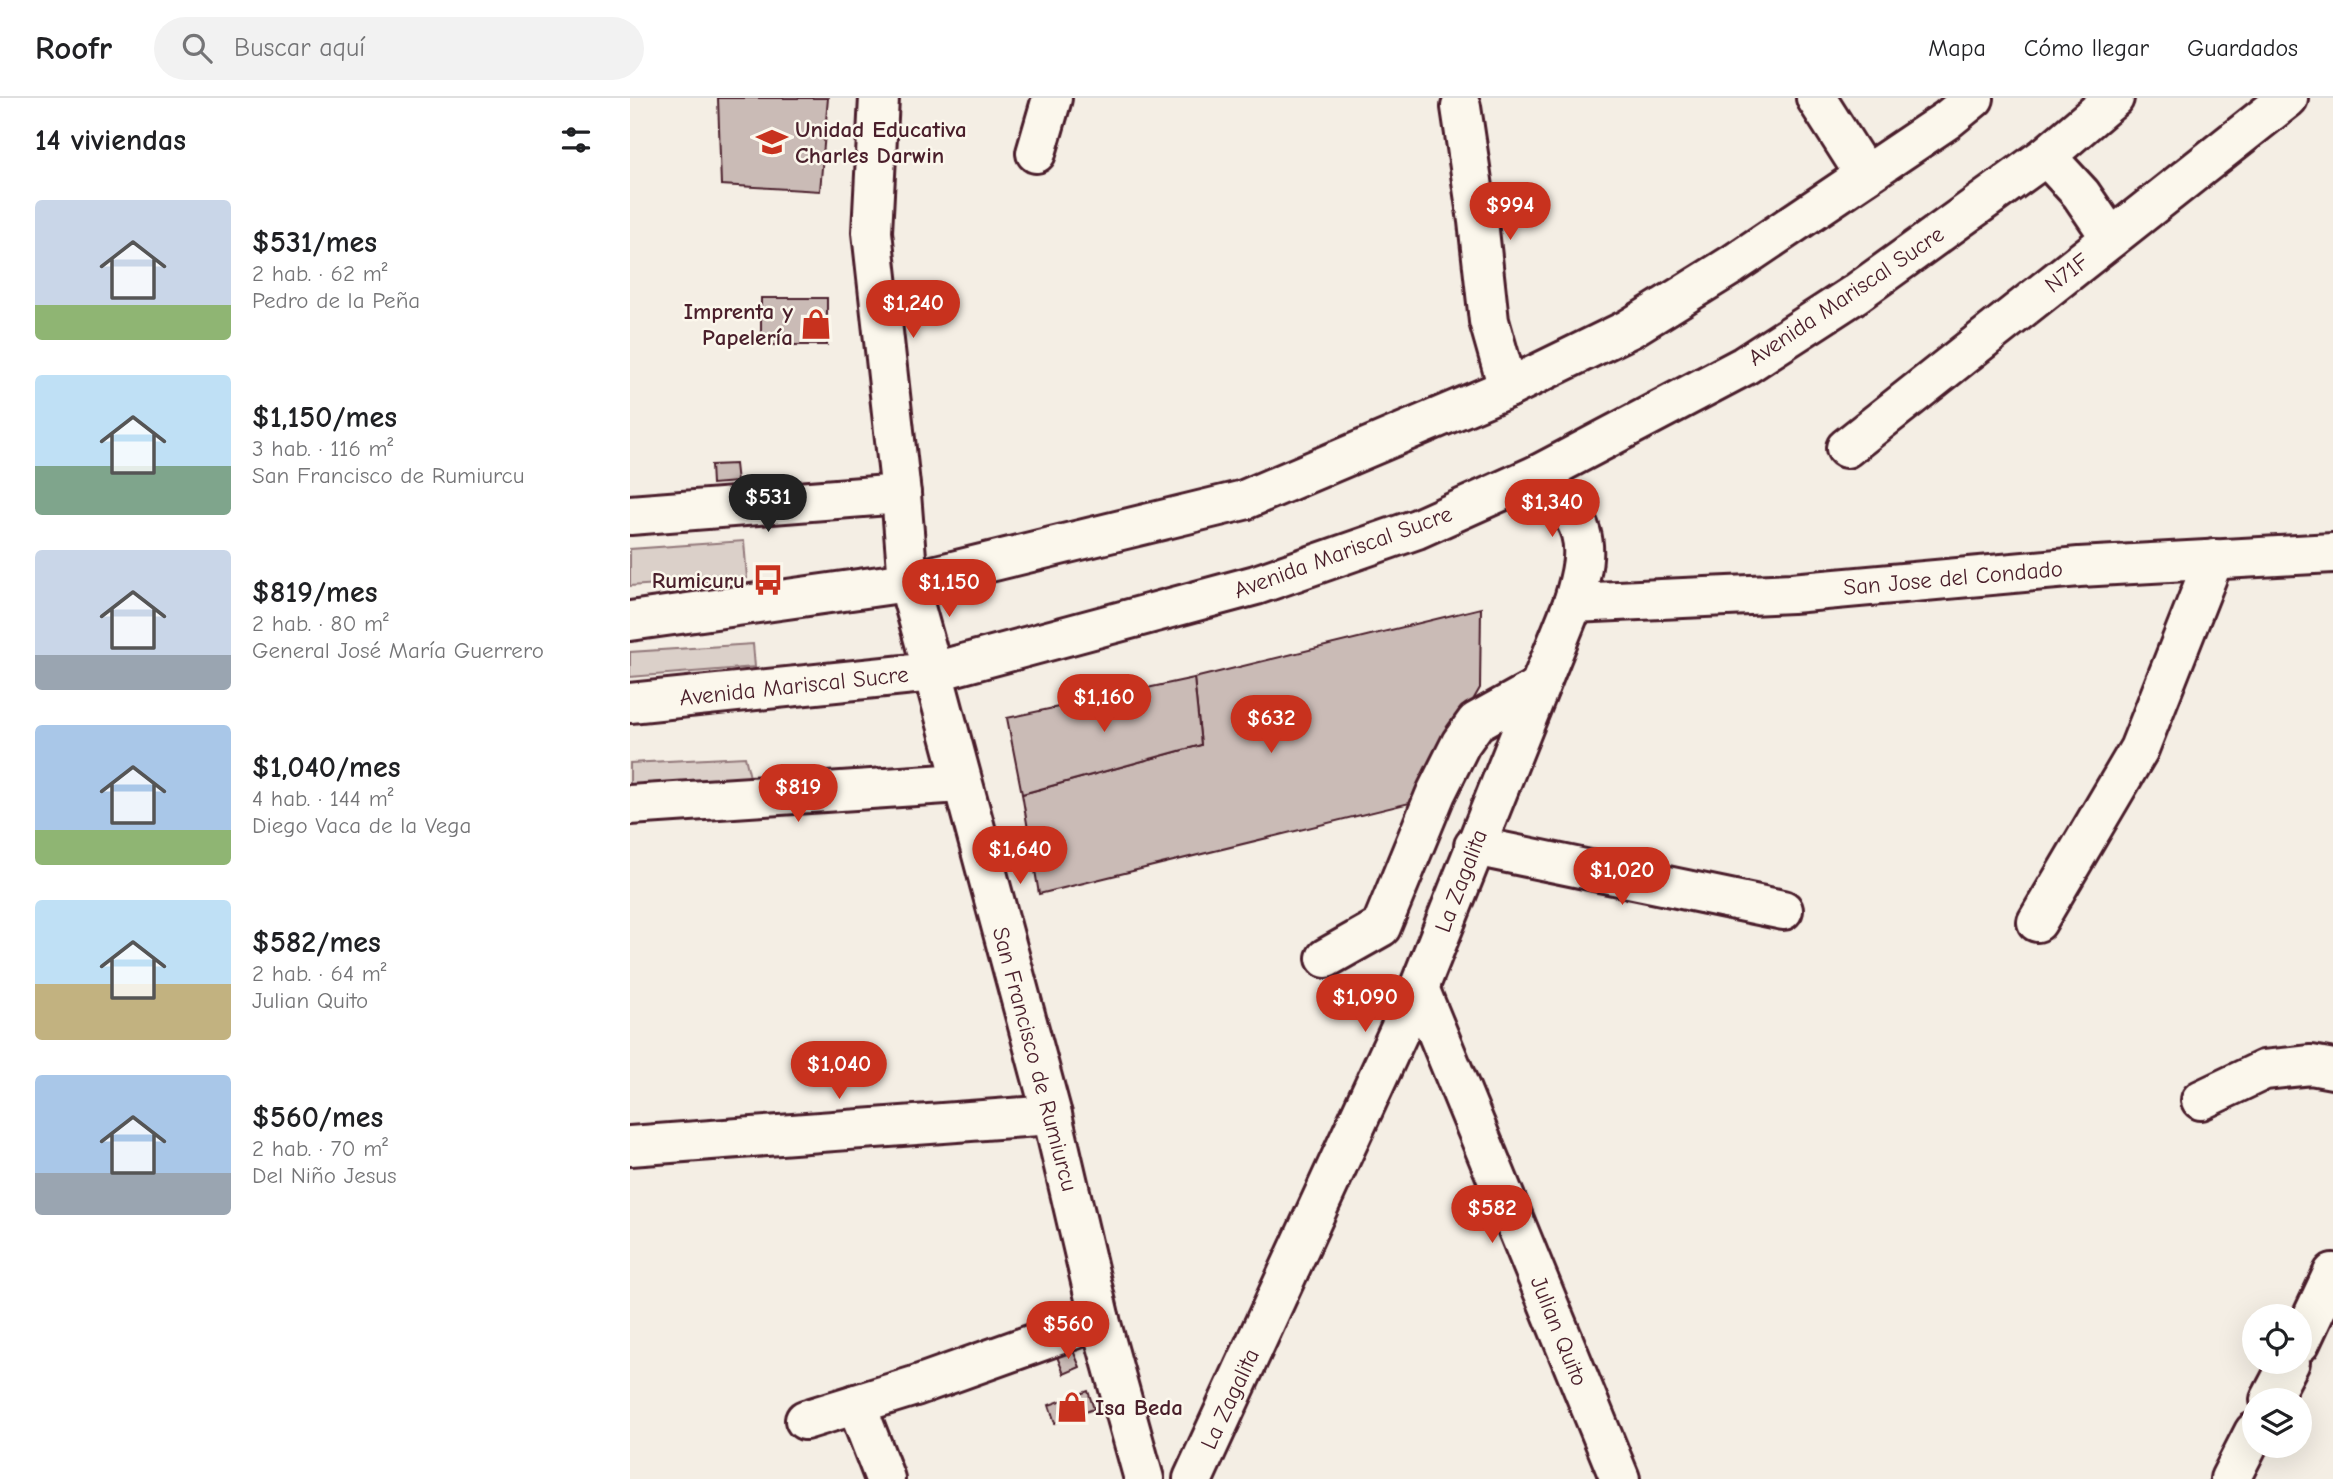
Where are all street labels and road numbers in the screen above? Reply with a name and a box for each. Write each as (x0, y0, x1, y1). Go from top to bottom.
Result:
street label: Avenida Mariscal Sucre (1743, 220, 1949, 372)
street label: N71F (2040, 247, 2095, 299)
street label: Avenida Mariscal Sucre (1230, 500, 1456, 604)
street label: San Jose del Condado (1842, 555, 2064, 601)
street label: Avenida Mariscal Sucre (678, 661, 910, 711)
street label: La Zagalita (1429, 826, 1493, 936)
street label: San Francisco de Rumiurcu (987, 924, 1083, 1194)
street label: Julian Quito (1525, 1272, 1593, 1390)
street label: La Zagalita (1195, 1344, 1265, 1454)

